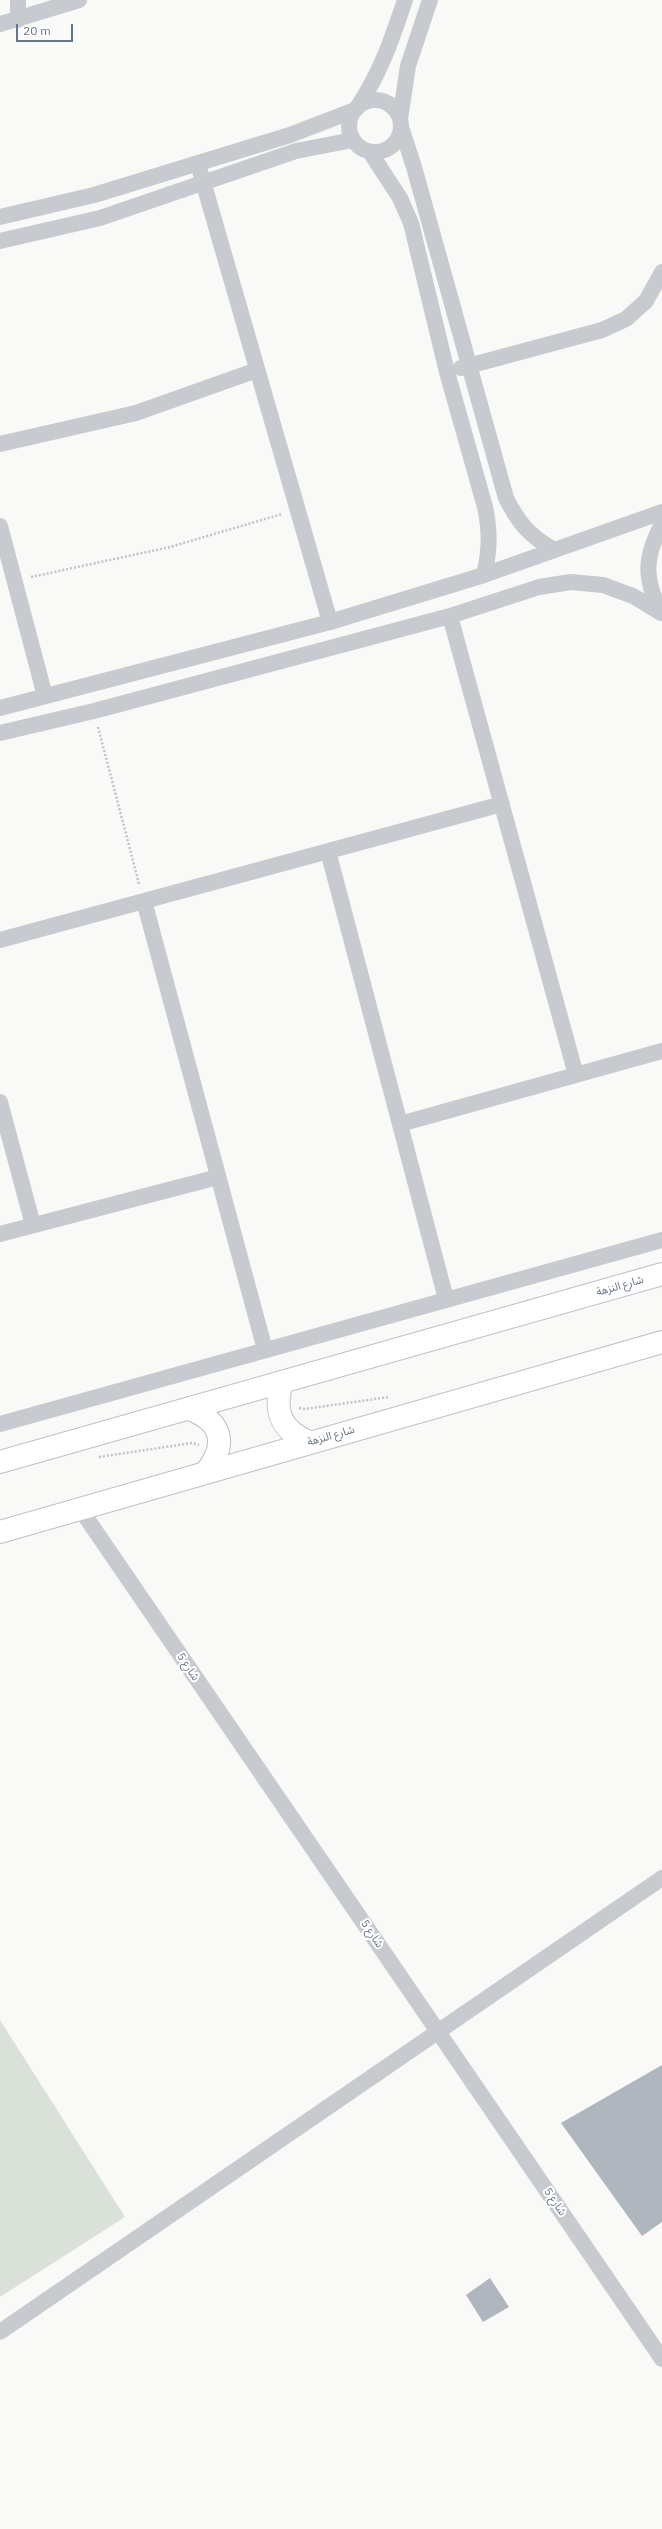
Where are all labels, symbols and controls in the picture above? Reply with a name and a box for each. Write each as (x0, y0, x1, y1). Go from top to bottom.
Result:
scale bar (18, 16, 75, 42)
text: 20 m (23, 23, 51, 38)
street label: شارع النزهة (595, 1273, 645, 1299)
street label: شارع النزهة (306, 1423, 356, 1449)
street label: شارع 5 (174, 1651, 202, 1683)
street label: شارع 5 (358, 1918, 386, 1950)
street label: شارع 5 (541, 2186, 569, 2218)

